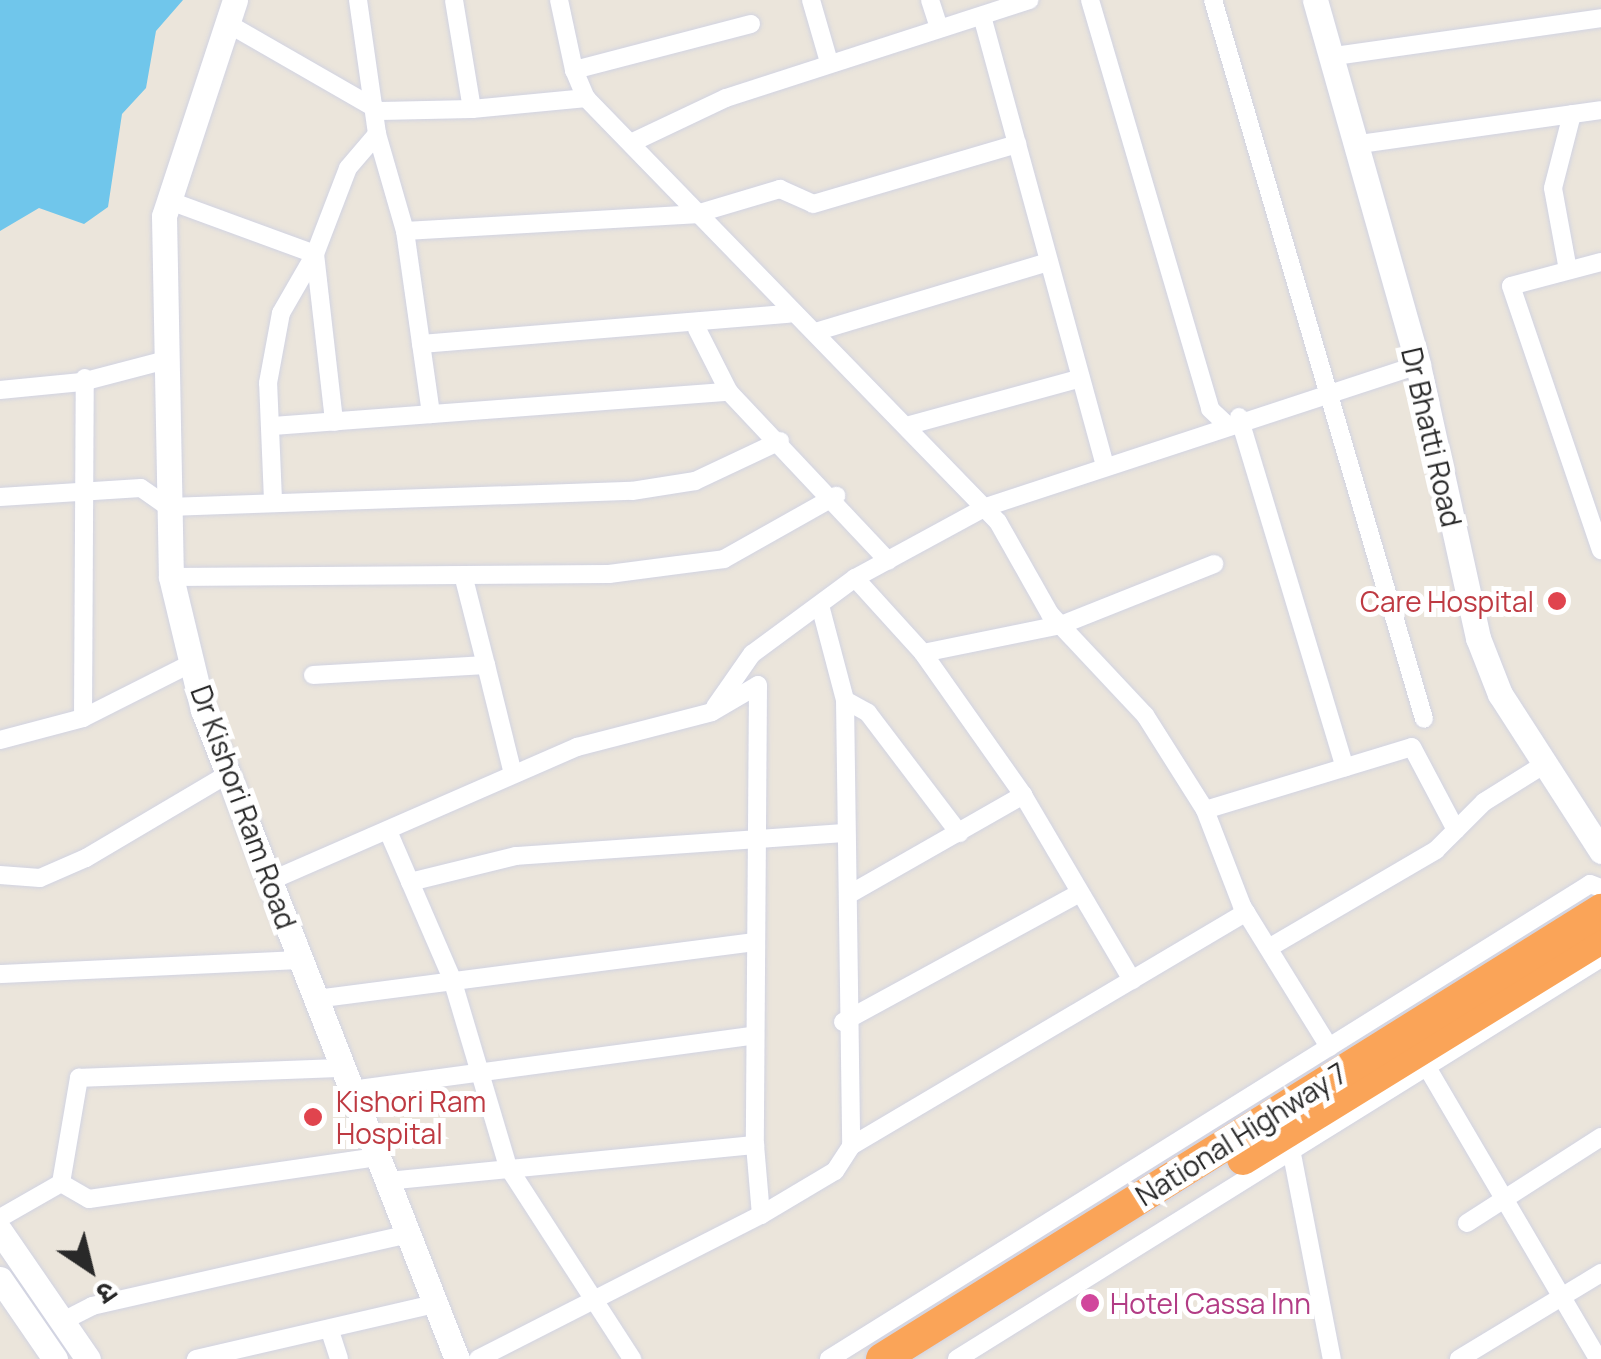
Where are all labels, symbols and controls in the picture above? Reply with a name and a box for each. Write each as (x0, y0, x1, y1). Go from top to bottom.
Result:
street label: Dr Bhatti Road (1395, 344, 1469, 530)
place label: Care Hospital (1360, 584, 1534, 618)
marker: Care Hospital (1544, 588, 1570, 614)
street label: Dr Kishori Ram Road (184, 681, 304, 933)
street label: National Highway 7 (1129, 1056, 1353, 1212)
place label: Kishori Ram Hospital (336, 1084, 486, 1150)
marker: Kishori Ram Hospital (300, 1104, 326, 1130)
north arrow (40, 1219, 140, 1319)
text: उ (90, 1273, 125, 1314)
place label: Hotel Cassa Inn (1110, 1286, 1311, 1320)
marker: Hotel Cassa Inn (1079, 1292, 1101, 1314)

